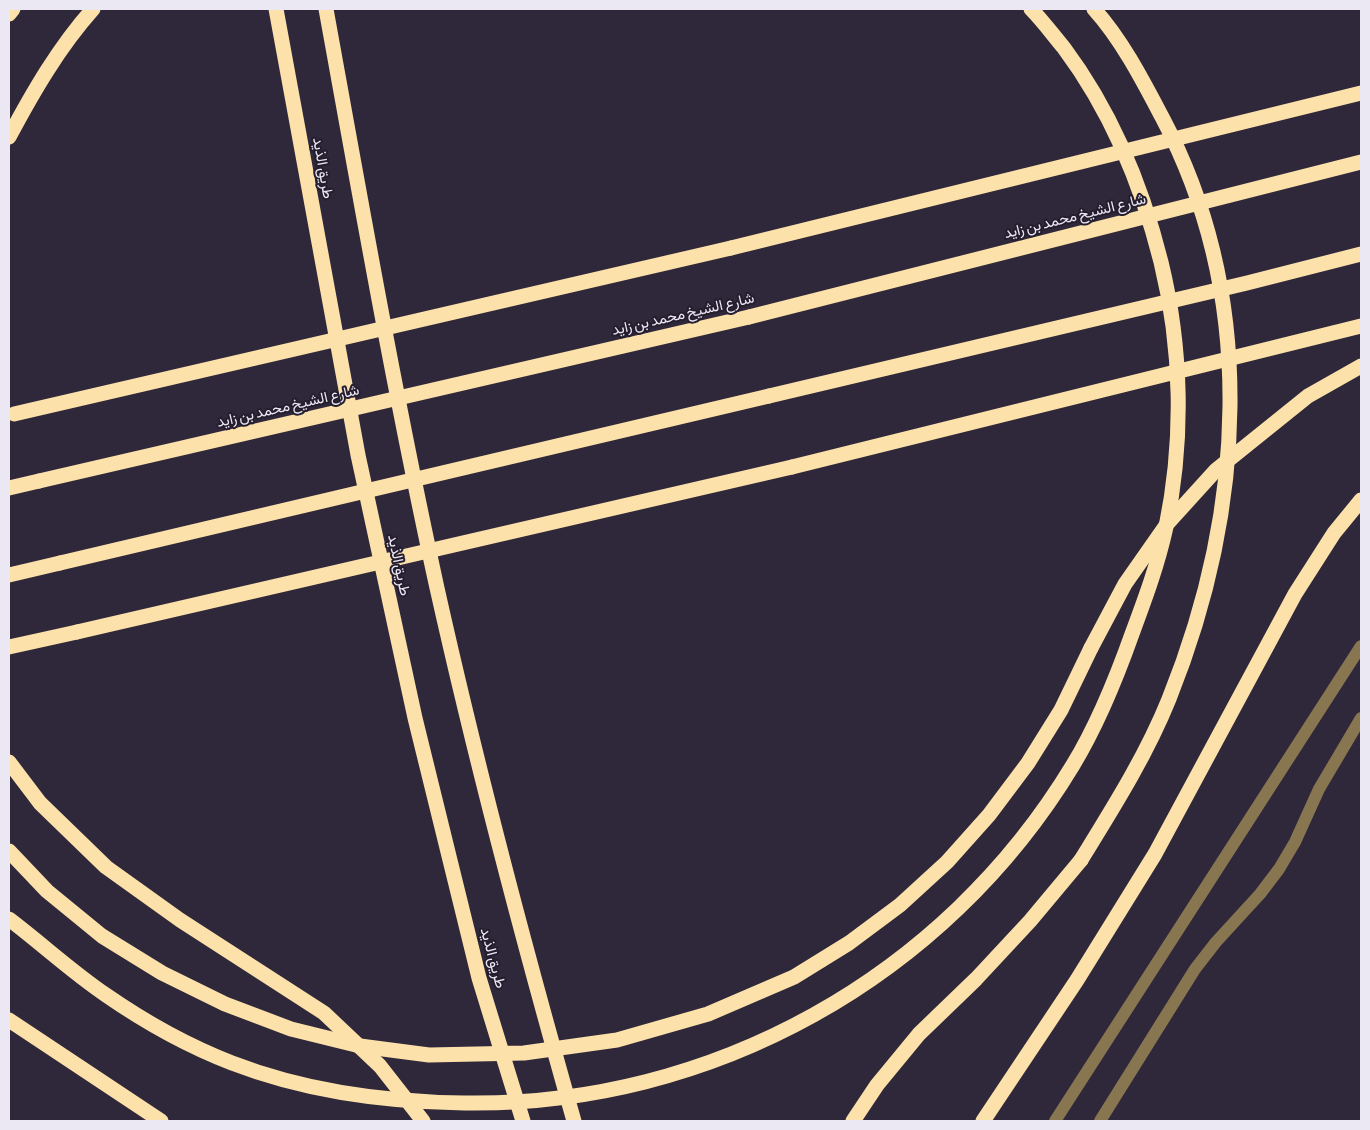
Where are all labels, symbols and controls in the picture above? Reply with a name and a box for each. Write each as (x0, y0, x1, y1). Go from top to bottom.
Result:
street label: طريق الذيد (309, 136, 337, 200)
street label: شارع الشيخ محمد بن زايد (1002, 190, 1148, 242)
street label: شارع الشيخ محمد بن زايد (610, 289, 756, 339)
street label: شارع الشيخ محمد بن زايد (215, 381, 361, 431)
street label: طريق الذيد (384, 533, 414, 597)
street label: طريق الذيد (476, 926, 510, 990)

